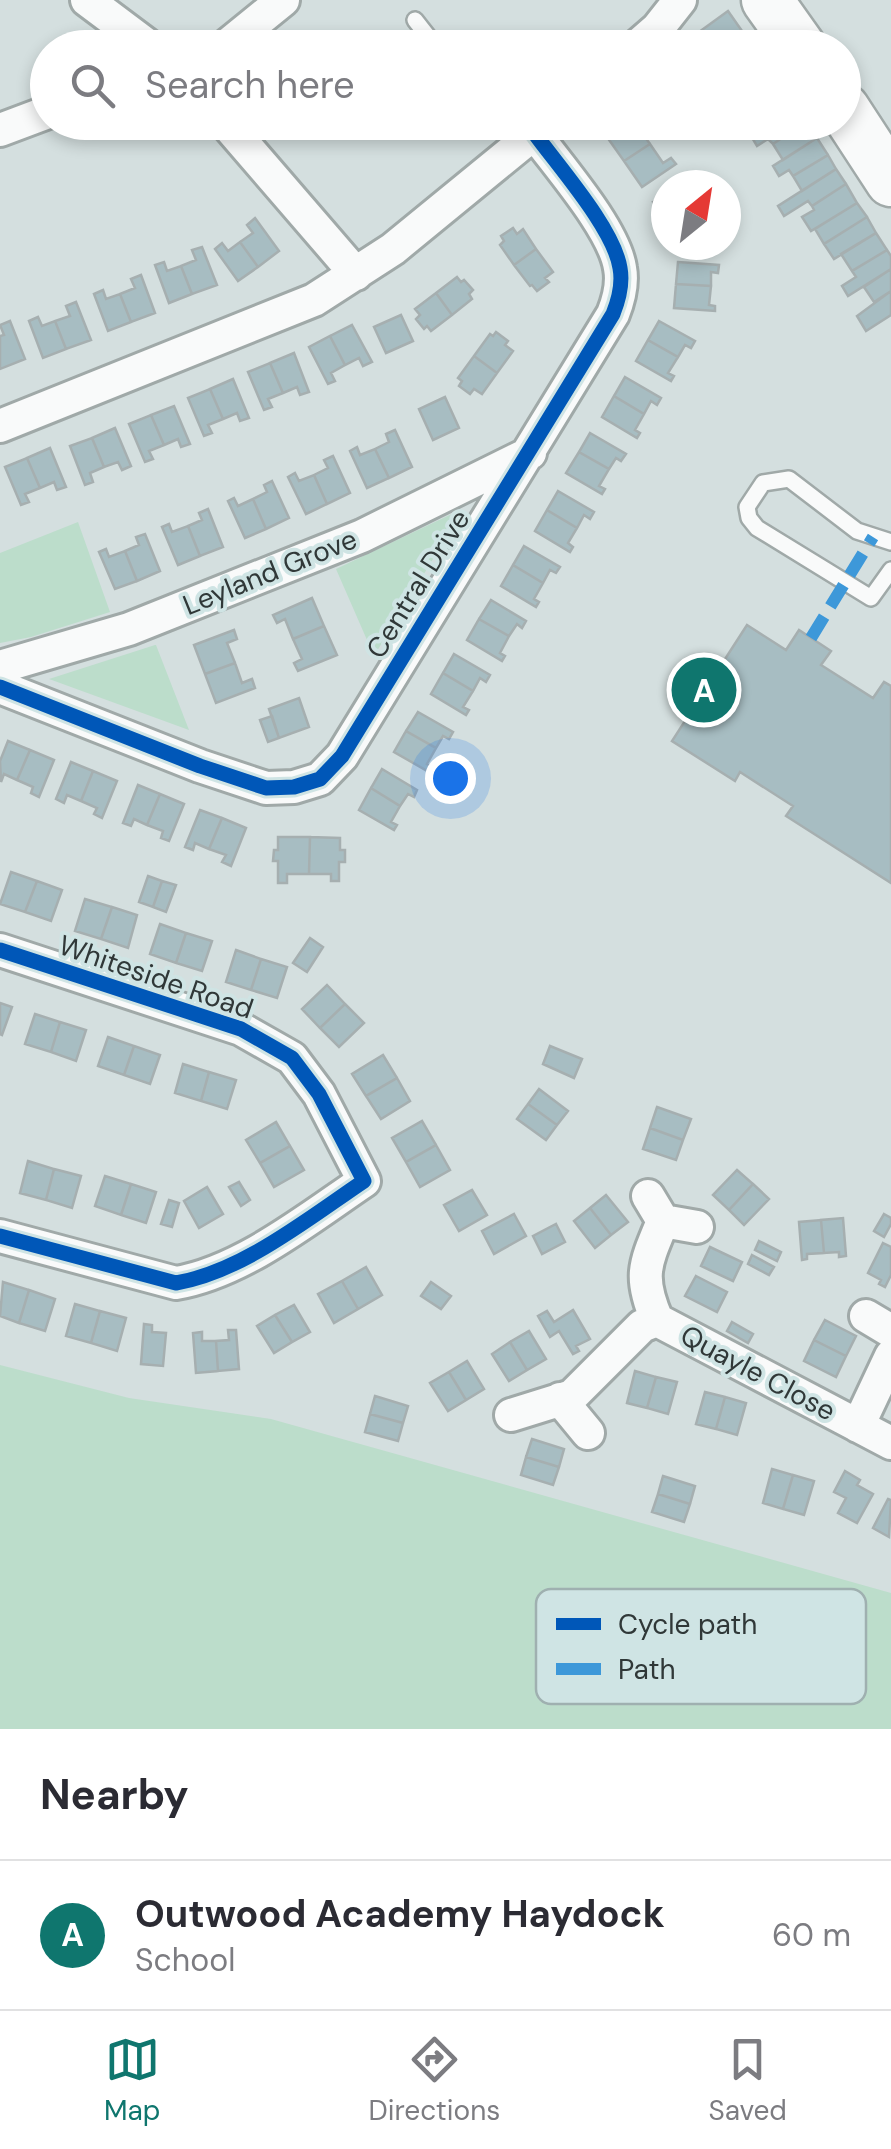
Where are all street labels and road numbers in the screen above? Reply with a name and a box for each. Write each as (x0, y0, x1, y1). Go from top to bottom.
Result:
street label: Central Drive (358, 503, 478, 665)
street label: Leyland Grove (178, 520, 362, 624)
street label: Whiteside Road (54, 926, 258, 1028)
street label: Quayle Close (674, 1317, 842, 1429)

